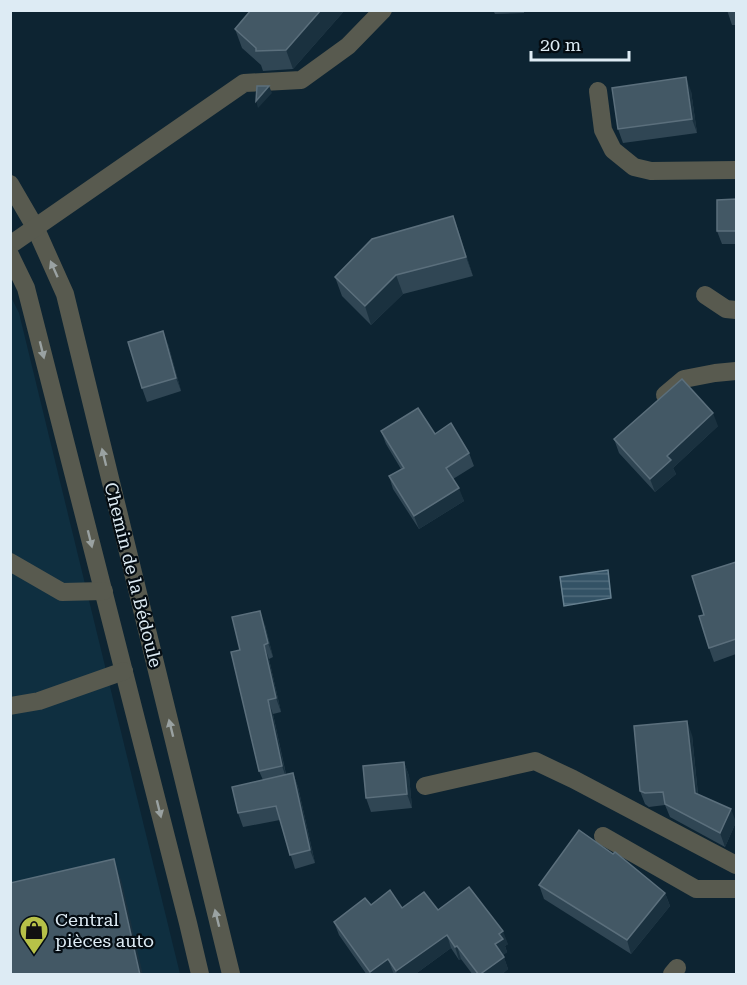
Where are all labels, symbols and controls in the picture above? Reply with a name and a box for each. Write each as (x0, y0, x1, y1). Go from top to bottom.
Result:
scale bar (531, 24, 628, 62)
text: 20 m (540, 34, 581, 55)
one-way arrow (49, 261, 58, 278)
one-way arrow (38, 341, 47, 359)
one-way arrow (99, 448, 109, 466)
street label: Chemin de la Bédoule (100, 480, 167, 670)
one-way arrow (86, 529, 96, 548)
one-way arrow (165, 719, 175, 737)
one-way arrow (154, 800, 164, 818)
one-way arrow (212, 908, 221, 927)
place label: Central pièces auto (55, 909, 154, 951)
shop icon: Central pièces auto (18, 914, 50, 956)

